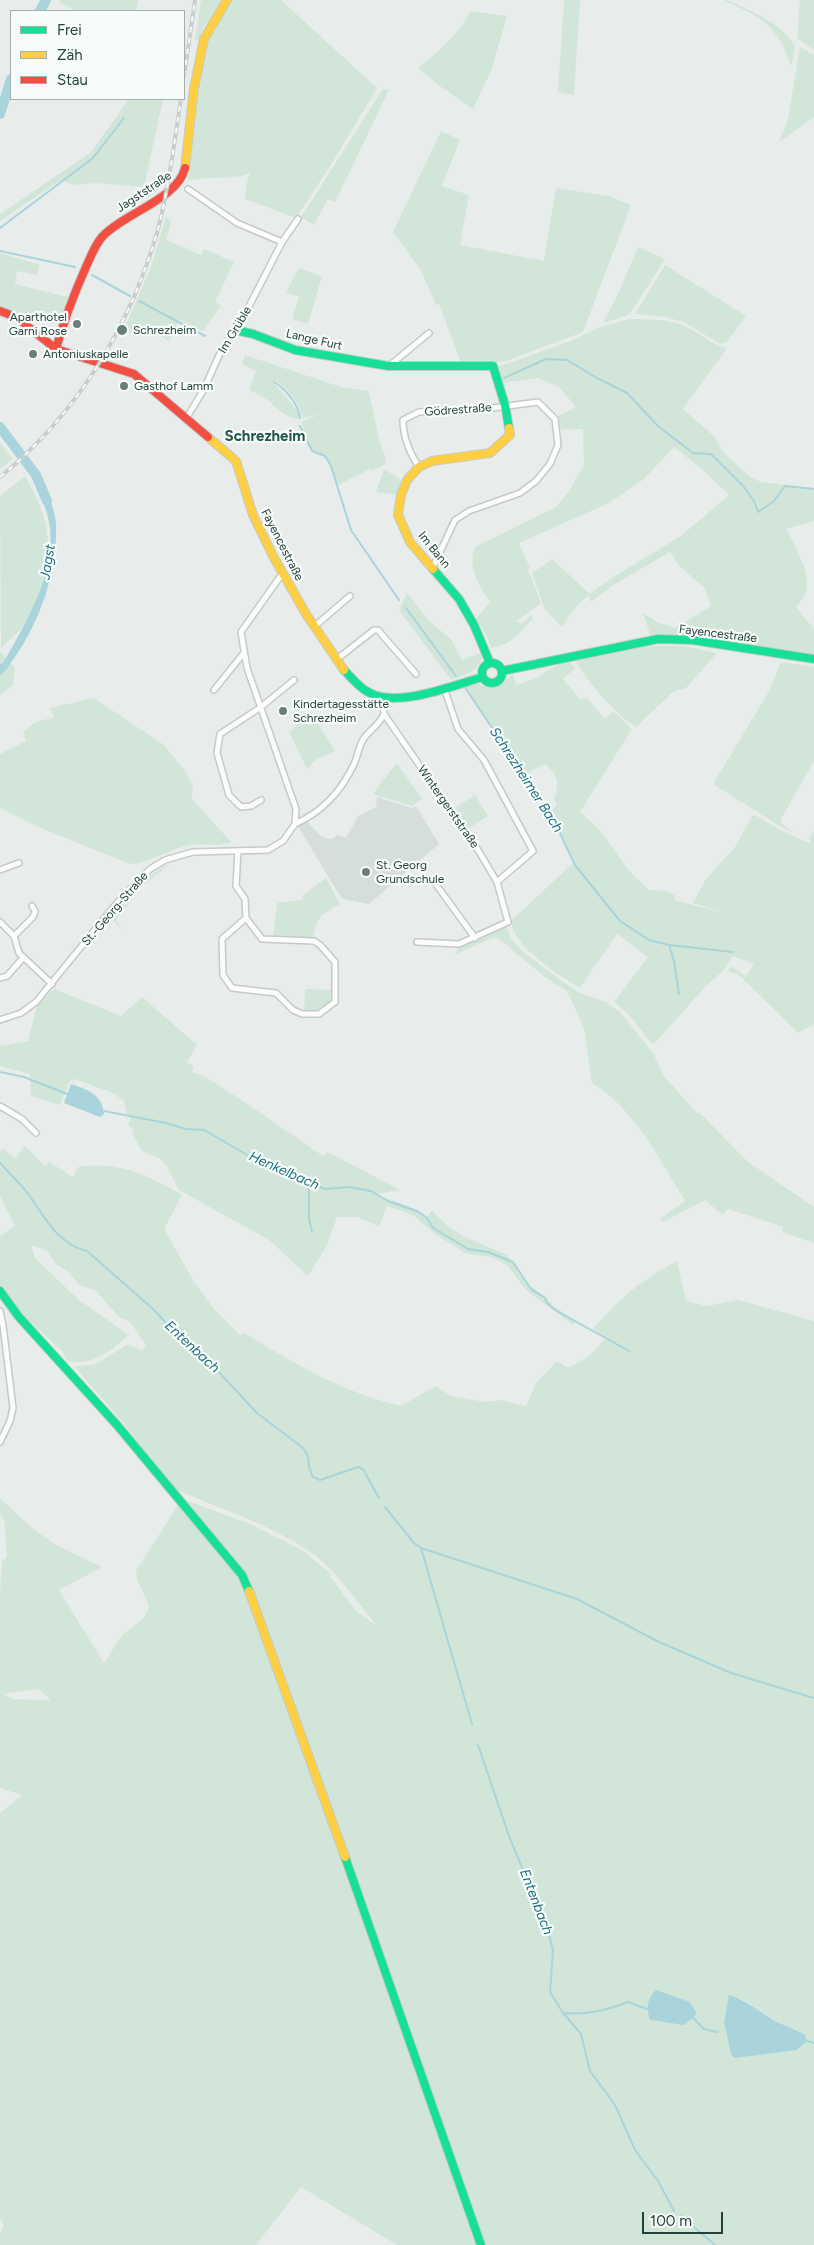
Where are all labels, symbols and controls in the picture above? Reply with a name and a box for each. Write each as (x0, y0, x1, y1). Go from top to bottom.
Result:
legend (10, 10, 185, 100)
text: Frei (57, 21, 82, 39)
text: Zäh (57, 46, 83, 64)
text: Stau (57, 71, 88, 89)
street label: Jagststraße (114, 168, 174, 216)
street label: Im Grüble (215, 304, 255, 356)
place label: Aparthotel Garni Rose (9, 310, 67, 338)
marker: Aparthotel Garni Rose (71, 318, 83, 330)
marker: Schrezheim (115, 323, 129, 337)
place label: Schrezheim (133, 323, 196, 337)
street label: Lange Furt (284, 327, 344, 353)
place label: Antoniuskapelle (43, 347, 128, 361)
marker: Antoniuskapelle (27, 348, 39, 360)
place label: Gasthof Lamm (134, 379, 213, 393)
marker: Gasthof Lamm (118, 380, 130, 392)
street label: Gödrestraße (424, 400, 492, 420)
district label: Schrezheim (225, 428, 305, 446)
street label: Fayencestraße (258, 507, 306, 583)
street label: Im Bann (415, 529, 453, 571)
water label: Jagst (37, 543, 59, 581)
street label: Fayencestraße (678, 622, 758, 646)
place label: Kindertagesstätte Schrezheim (293, 697, 389, 725)
marker: Kindertagesstätte Schrezheim (277, 705, 289, 717)
water label: Schrezheimer Bach (486, 724, 566, 836)
street label: Wintergerststraße (414, 763, 482, 851)
place label: St. Georg Grundschule (376, 858, 444, 886)
marker: St. Georg Grundschule (360, 866, 372, 878)
street label: St.-Georg-Straße (79, 869, 151, 949)
water label: Henkelbach (246, 1148, 322, 1194)
water label: Entenbach (161, 1317, 223, 1377)
water label: Entenbach (516, 1867, 556, 1937)
scale bar (644, 2202, 725, 2234)
text: 100 m (650, 2212, 692, 2230)

